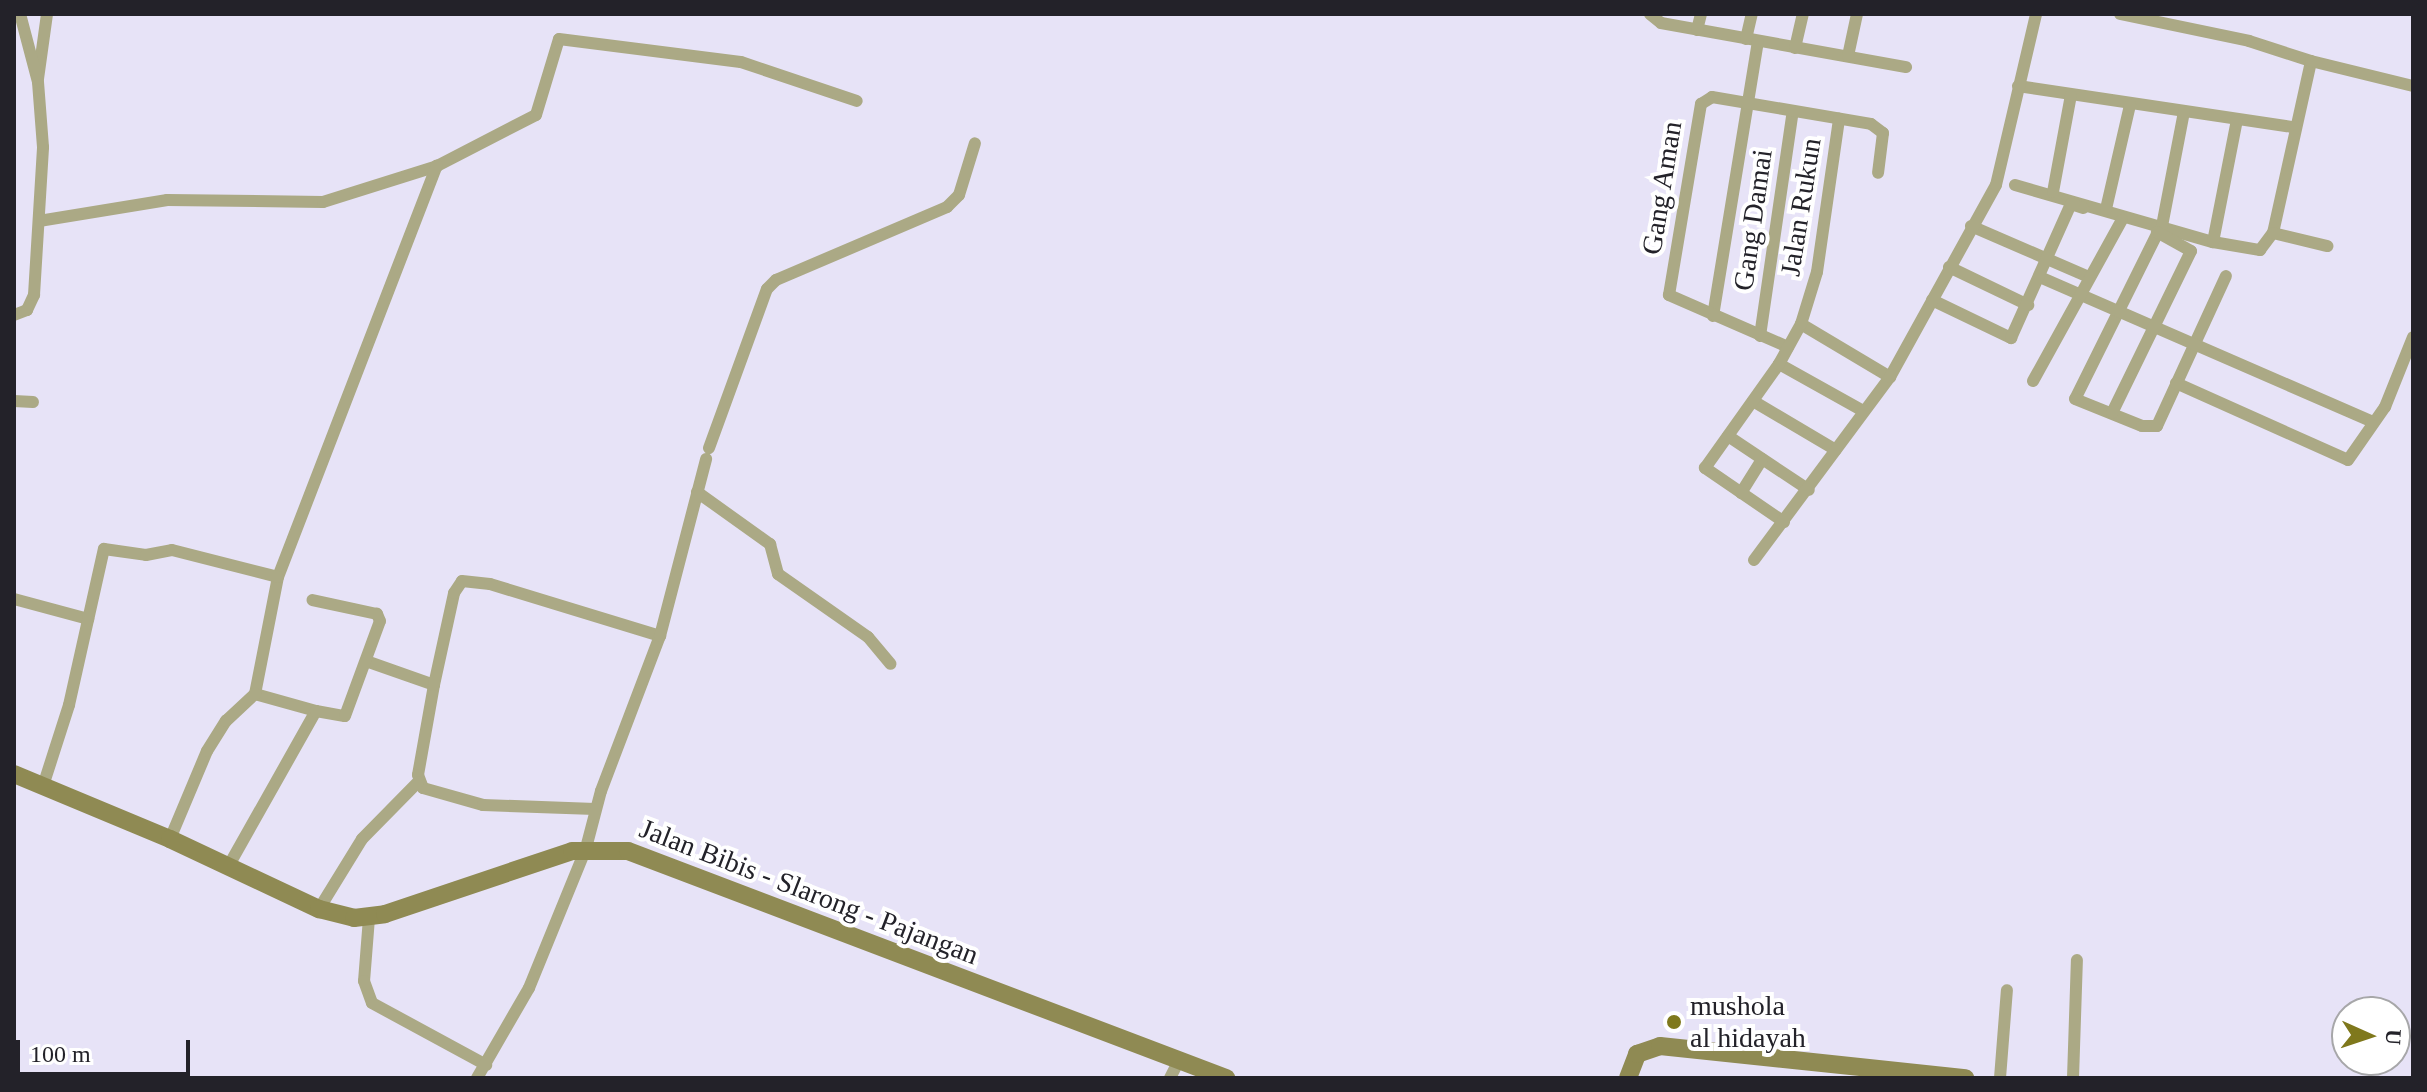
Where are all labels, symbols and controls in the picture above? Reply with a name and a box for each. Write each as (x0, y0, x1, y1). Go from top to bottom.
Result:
street label: Gang Aman (1635, 118, 1689, 258)
street label: Jalan Rukun (1774, 136, 1828, 278)
street label: Gang Damai (1726, 147, 1780, 293)
street label: Jalan Bibis - Slarong - Pajangan (635, 812, 983, 972)
place label: mushola al hidayah (1690, 989, 1806, 1055)
north arrow (2331, 996, 2411, 1076)
marker: mushola al hidayah (1665, 1013, 1683, 1031)
scale bar (20, 1024, 194, 1074)
text: U (2381, 1029, 2406, 1046)
text: 100 m (30, 1041, 91, 1067)

